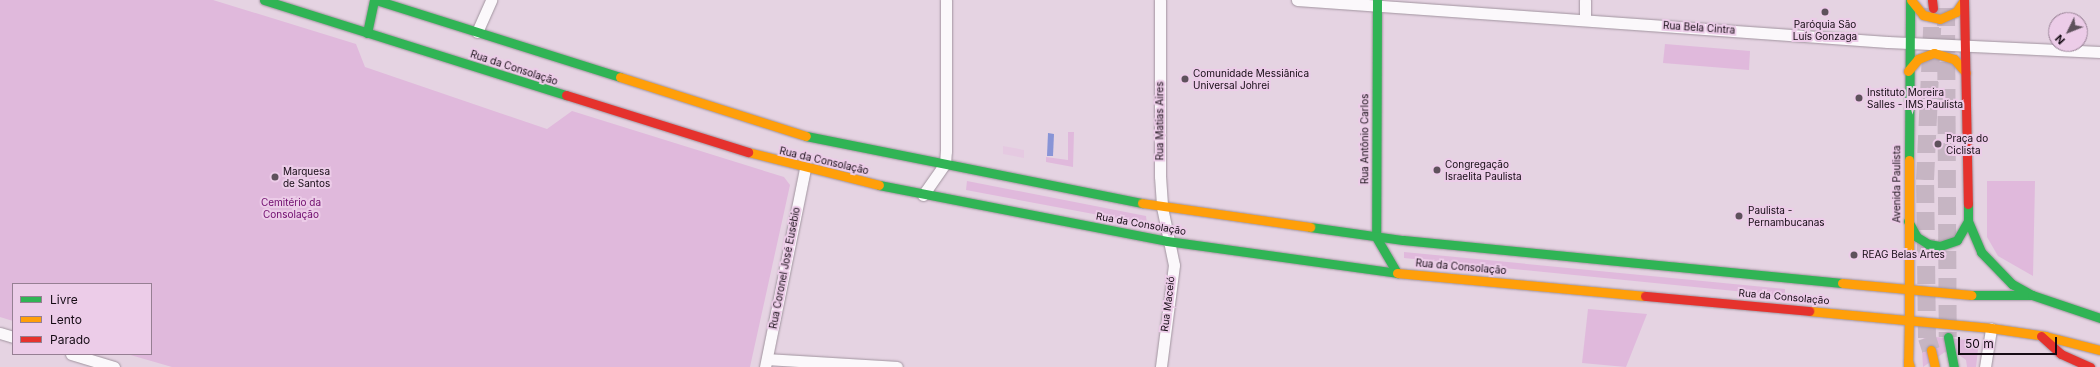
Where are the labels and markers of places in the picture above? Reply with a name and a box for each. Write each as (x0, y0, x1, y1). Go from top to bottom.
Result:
marker: Paróquia São Luís Gonzaga (1820, 7, 1830, 17)
place label: Paróquia São Luís Gonzaga (1793, 18, 1857, 42)
place label: Comunidade Messiânica Universal Johrei (1193, 67, 1309, 90)
marker: Comunidade Messiânica Universal Johrei (1180, 74, 1190, 84)
place label: Instituto Moreira Salles - IMS Paulista (1867, 86, 1963, 110)
marker: Instituto Moreira Salles - IMS Paulista (1854, 93, 1864, 103)
place label: Praça do Ciclista (1946, 132, 1988, 156)
marker: Praça do Ciclista (1933, 139, 1943, 149)
place label: Congregação Israelita Paulista (1445, 158, 1522, 182)
place label: Marquesa de Santos (283, 165, 330, 188)
marker: Congregação Israelita Paulista (1432, 165, 1442, 175)
marker: Marquesa de Santos (270, 172, 280, 182)
place label: Paulista - Pernambucanas (1748, 204, 1825, 228)
marker: Paulista - Pernambucanas (1733, 210, 1745, 222)
place label: REAG Belas Artes (1862, 249, 1945, 261)
marker: REAG Belas Artes (1849, 250, 1859, 260)

